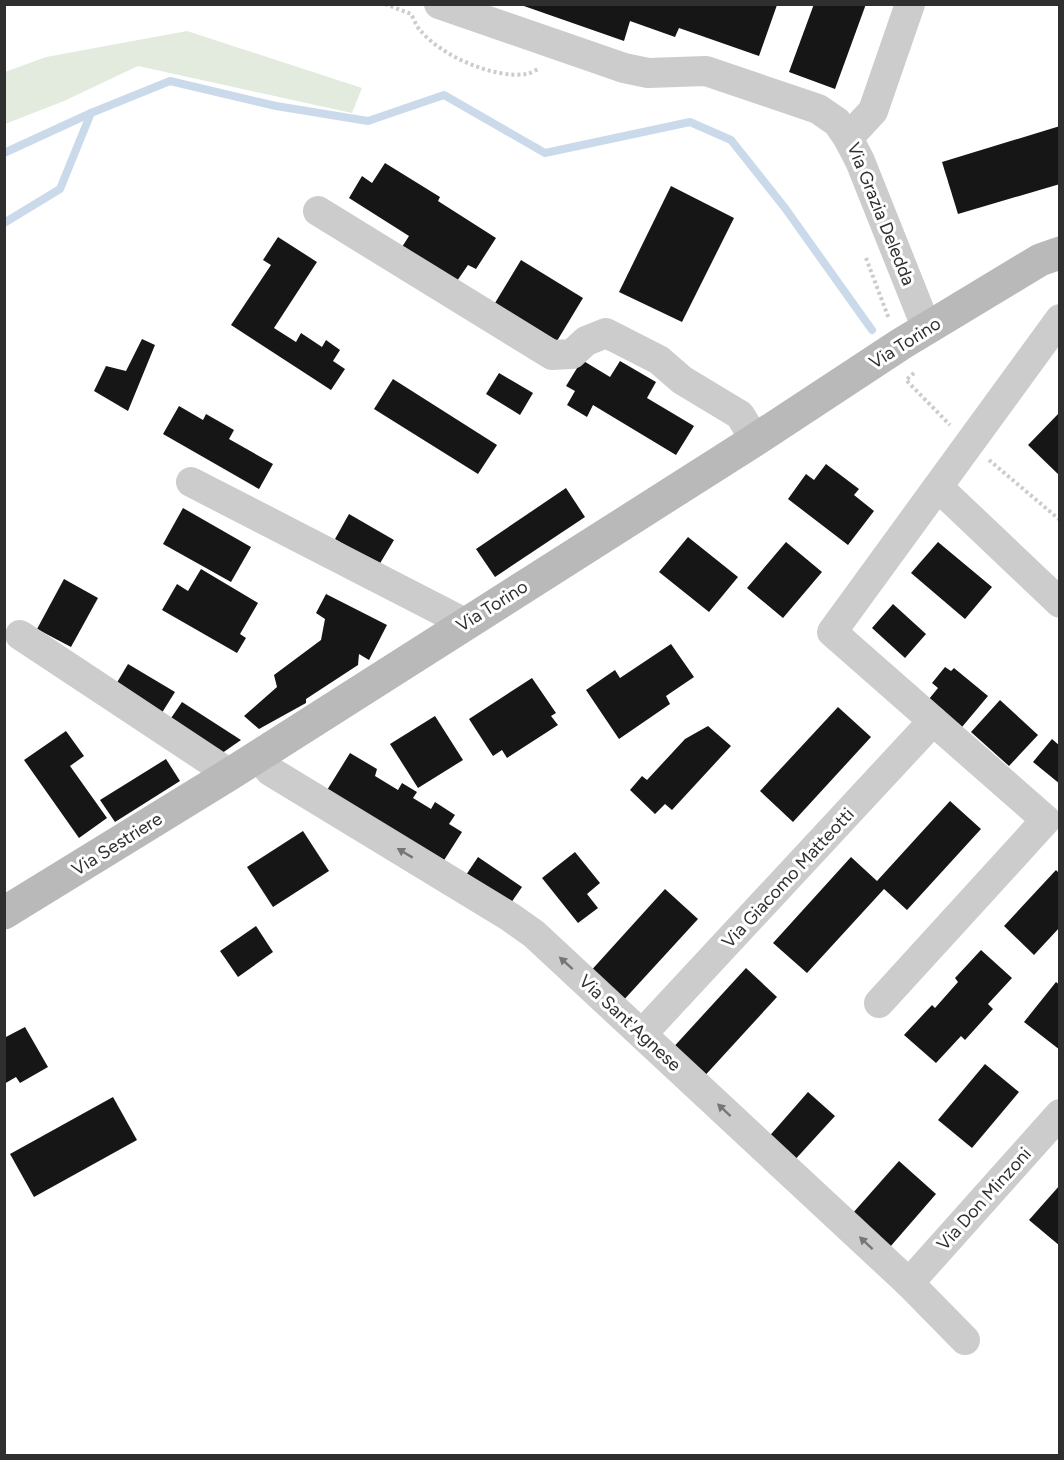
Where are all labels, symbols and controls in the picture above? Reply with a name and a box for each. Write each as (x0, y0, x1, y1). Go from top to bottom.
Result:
street label: Via Grazia Deledda (842, 139, 920, 289)
street label: Via Torino (865, 312, 945, 374)
street label: Via Torino (452, 575, 532, 637)
street label: Via Giacomo Matteotti (717, 803, 859, 953)
street label: Via Sestriere (68, 807, 166, 880)
one-way arrow (396, 848, 413, 858)
one-way arrow (559, 957, 574, 970)
street label: Via Sant'Agnese (574, 970, 686, 1076)
one-way arrow (717, 1104, 731, 1118)
street label: Via Don Minzoni (932, 1143, 1036, 1255)
one-way arrow (860, 1237, 874, 1251)

